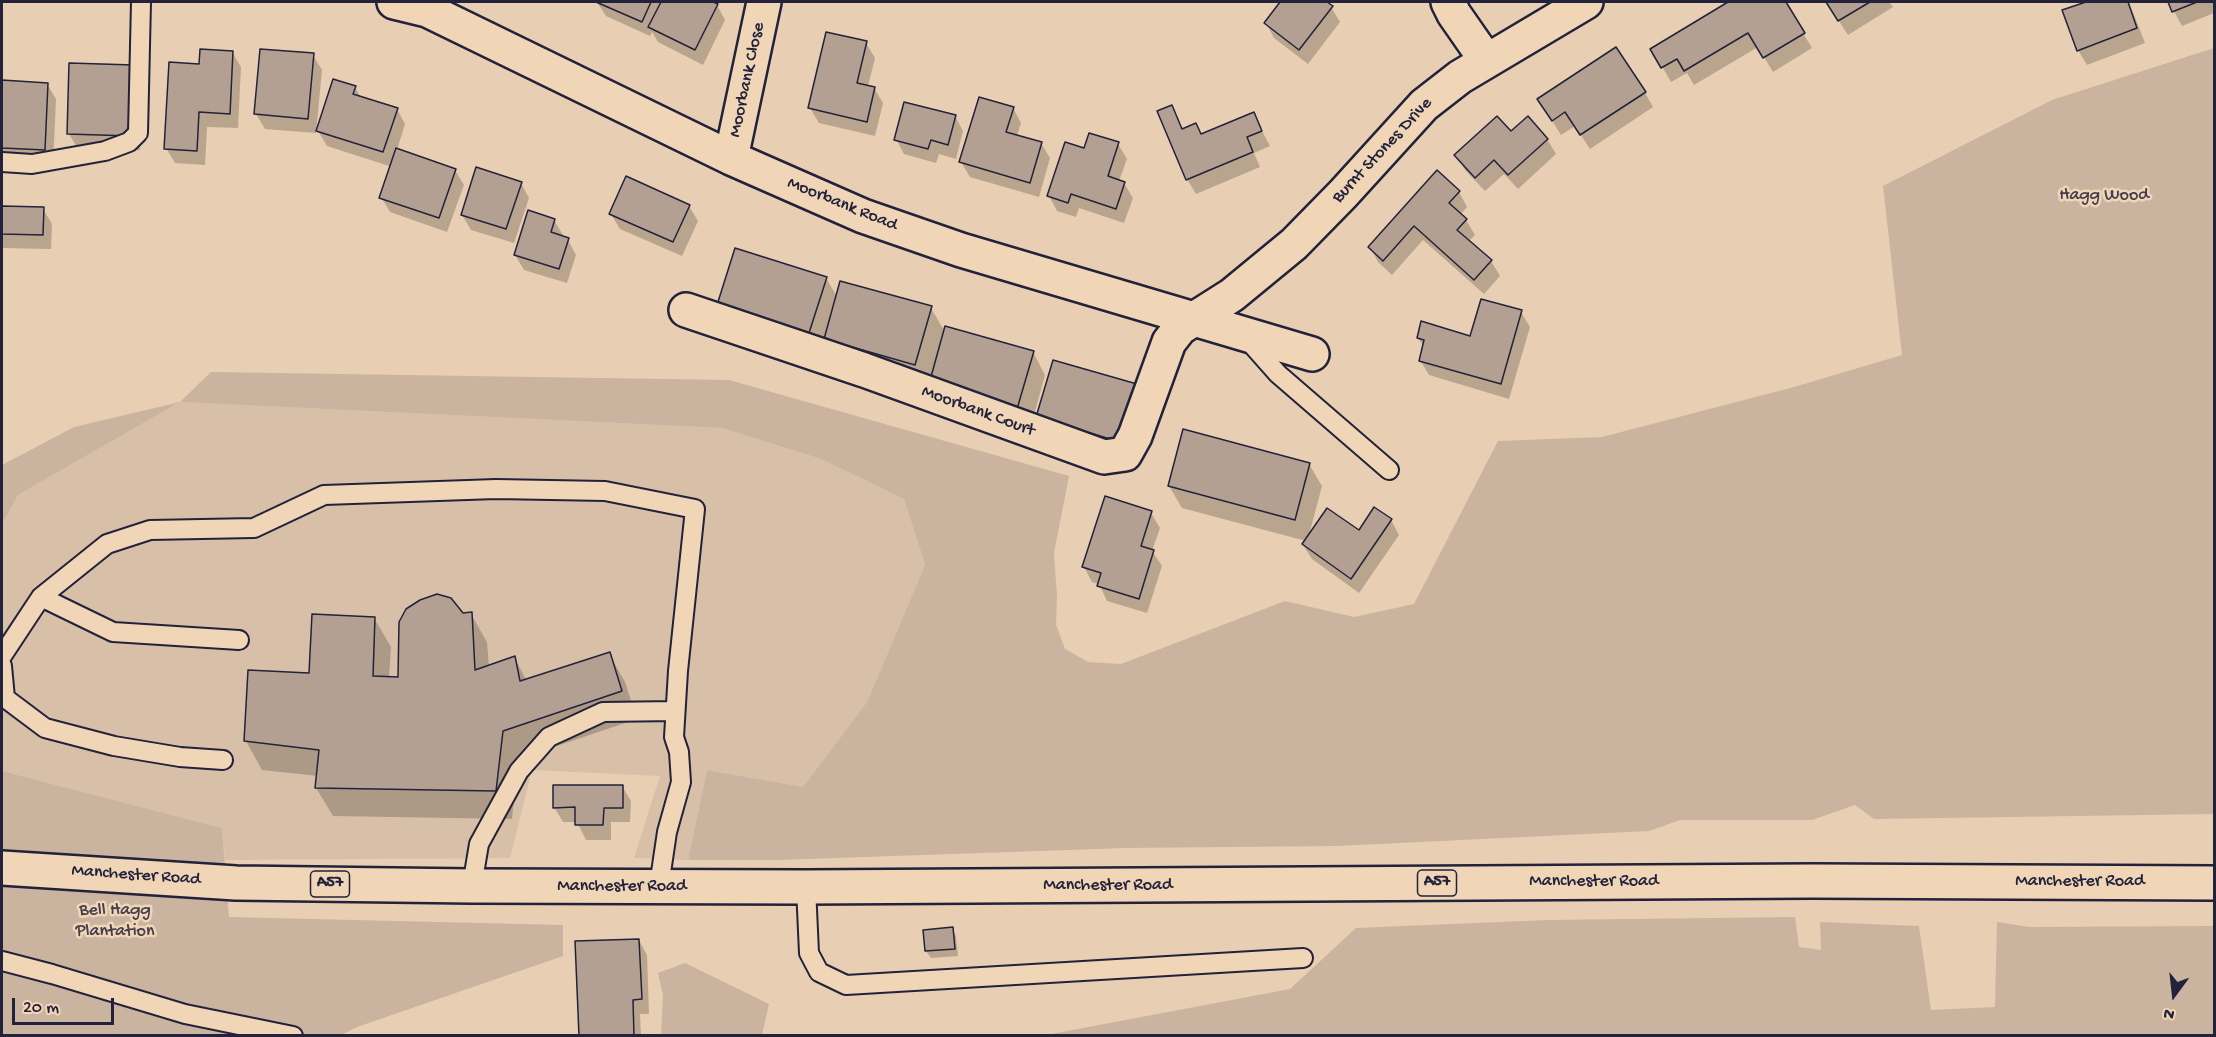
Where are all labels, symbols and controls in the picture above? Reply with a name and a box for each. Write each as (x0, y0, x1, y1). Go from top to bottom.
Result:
street label: Moorbank Close (725, 21, 771, 139)
street label: Burnt Stones Drive (1328, 93, 1438, 209)
street label: Moorbank Road (784, 173, 900, 237)
park label: Hagg Wood (2059, 185, 2149, 207)
street label: Moorbank Court (918, 381, 1038, 443)
street label: Manchester Road (71, 861, 201, 891)
road number: A57 (1418, 870, 1456, 896)
road number: A57 (310, 871, 350, 897)
street label: Manchester Road (1529, 871, 1659, 893)
street label: Manchester Road (2015, 871, 2145, 893)
street label: Manchester Road (1043, 875, 1173, 897)
street label: Manchester Road (557, 876, 687, 898)
park label: Bell Hagg Plantation (76, 900, 154, 942)
north arrow (2144, 965, 2204, 1025)
scale bar (15, 986, 117, 1024)
text: 20 m (23, 998, 59, 1019)
text: N (2162, 1002, 2177, 1023)

